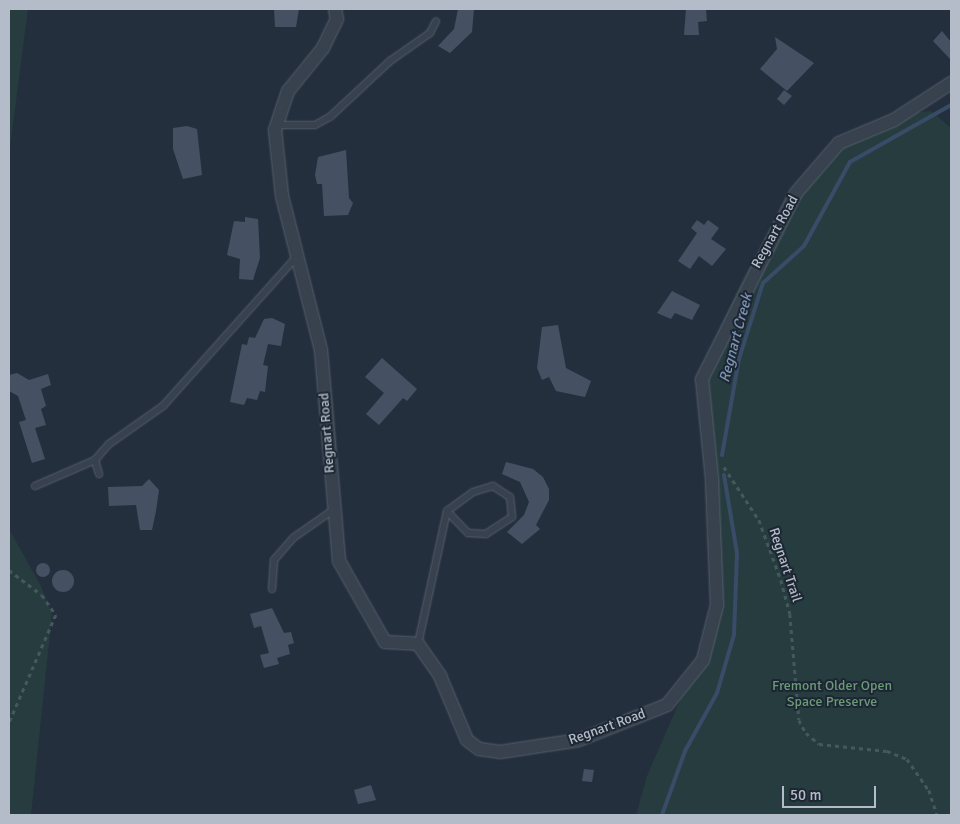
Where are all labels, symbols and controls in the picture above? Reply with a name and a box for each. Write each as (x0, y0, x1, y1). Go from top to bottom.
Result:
street label: Regnart Road (748, 193, 802, 271)
water label: Regnart Creek (715, 292, 757, 384)
street label: Regnart Road (316, 392, 338, 474)
street label: Regnart Trail (765, 526, 805, 604)
park label: Fremont Older Open Space Preserve (772, 678, 892, 710)
street label: Regnart Road (566, 705, 648, 749)
scale bar (785, 776, 879, 808)
text: 50 m (790, 786, 821, 804)

